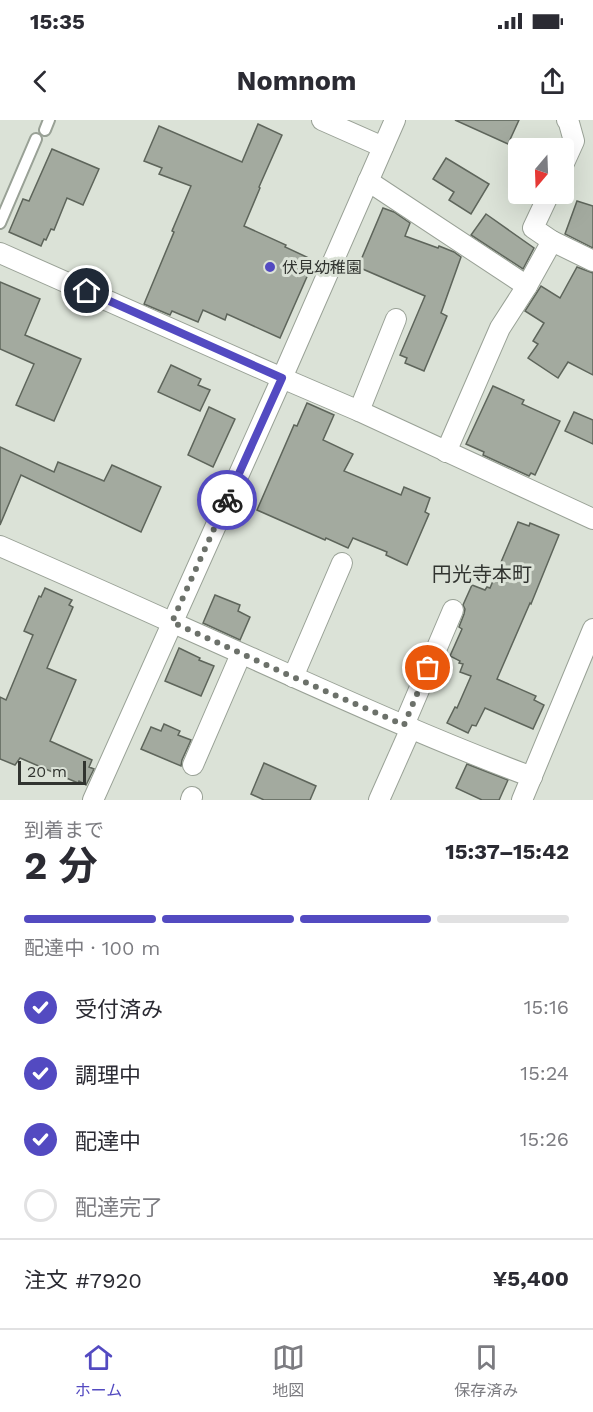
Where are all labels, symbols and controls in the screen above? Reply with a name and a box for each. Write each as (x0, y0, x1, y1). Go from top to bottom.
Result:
text: 15:35 (30, 9, 85, 34)
icon: back (24, 65, 57, 98)
text: Nomnom (237, 65, 356, 97)
icon: share (536, 65, 569, 98)
north arrow (508, 138, 574, 204)
map controls (508, 138, 574, 204)
place label: 伏見幼稚園 (282, 258, 362, 277)
marker: 伏見幼稚園 (263, 260, 277, 274)
pin (61, 265, 112, 316)
icon: home (70, 274, 103, 307)
courier (197, 470, 257, 530)
icon: bike (211, 484, 244, 517)
district label: 円光寺本町 (432, 562, 532, 586)
pin (402, 642, 453, 693)
icon: bag (411, 651, 444, 684)
scale bar (18, 758, 86, 786)
text: 20 m (27, 762, 67, 781)
text: 到着まで (24, 818, 104, 842)
text: 15:37–15:42 (445, 839, 569, 864)
text: 2 分 (24, 843, 97, 888)
text: 配達中 · 100 m (24, 936, 160, 960)
icon: check (24, 991, 57, 1024)
text: 15:16 (524, 995, 569, 1019)
text: 受付済み (75, 997, 163, 1022)
icon: check (24, 1057, 57, 1090)
text: 15:24 (520, 1061, 569, 1085)
text: 調理中 (75, 1063, 141, 1088)
icon: check (24, 1123, 57, 1156)
text: 15:26 (520, 1127, 569, 1151)
text: 配達中 (75, 1129, 141, 1154)
text: 配達完了 (75, 1195, 163, 1220)
text: ¥5,400 (493, 1266, 569, 1291)
text: 注文 #7920 (24, 1268, 142, 1293)
tab: ホーム (75, 1341, 122, 1401)
tab: 地図 (272, 1341, 305, 1401)
tab: 保存済み (454, 1341, 518, 1401)

